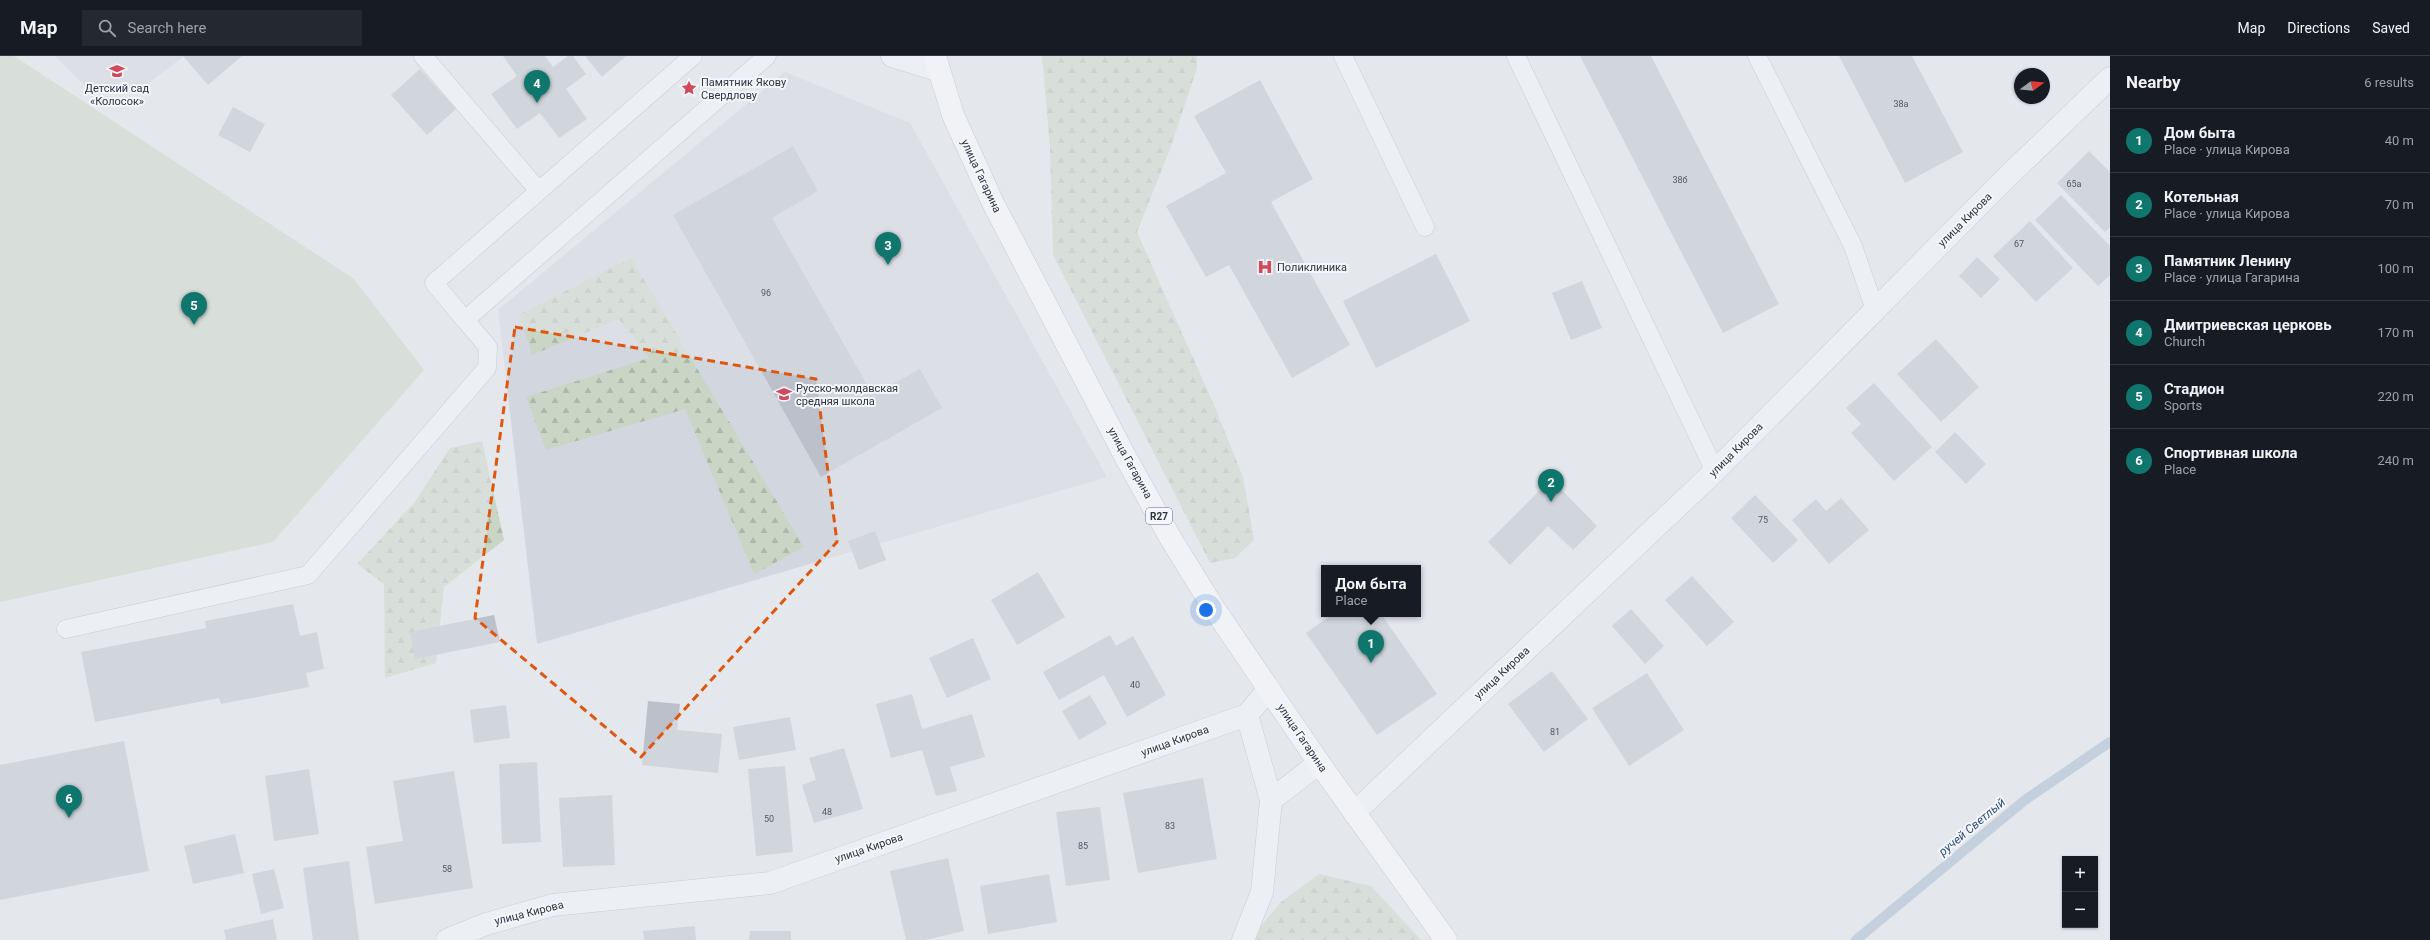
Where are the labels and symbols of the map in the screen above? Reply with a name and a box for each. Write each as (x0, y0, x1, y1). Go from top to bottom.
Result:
school or university icon: Детский сад «Колосок» (108, 62, 126, 80)
north arrow (2014, 68, 2050, 104)
pin: 4 (524, 70, 550, 103)
place label: Памятник Якову Свердлову (701, 76, 787, 102)
place icon: Памятник Якову Свердлову (680, 79, 698, 97)
place label: Детский сад «Колосок» (85, 82, 150, 108)
house number: 38а (1893, 99, 1909, 109)
street label: улица Гагарина (958, 137, 1004, 215)
house number: 38б (1672, 175, 1688, 185)
house number: 65а (2066, 179, 2082, 189)
street label: улица Кирова (1935, 190, 1995, 250)
pin: 3 (875, 232, 901, 265)
house number: 67 (2014, 239, 2024, 249)
hospital icon: Поликлиника (1256, 258, 1274, 276)
place label: Поликлиника (1277, 261, 1347, 274)
house number: 96 (761, 288, 771, 298)
pin: 5 (181, 292, 207, 325)
place label: Русско-молдавская средняя школа (796, 382, 898, 408)
school or university icon: Русско-молдавская средняя школа (775, 385, 793, 403)
street label: улица Кирова (1706, 420, 1766, 480)
street label: улица Гагарина (1105, 425, 1155, 501)
pin: 2 (1538, 469, 1564, 502)
road number: R27 (1146, 508, 1172, 524)
house number: 75 (1758, 515, 1768, 525)
your location (1196, 600, 1216, 620)
pin: 1 (1358, 630, 1384, 663)
street label: улица Кирова (1472, 644, 1532, 702)
house number: 40 (1130, 680, 1140, 690)
street label: улица Гагарина (1274, 701, 1330, 775)
street label: улица Кирова (1139, 723, 1211, 759)
house number: 81 (1550, 727, 1560, 737)
pin: 6 (56, 785, 82, 818)
water label: ручей Светлый (1935, 795, 2008, 859)
house number: 48 (822, 807, 832, 817)
house number: 50 (764, 814, 774, 824)
house number: 83 (1165, 821, 1175, 831)
street label: улица Кирова (833, 830, 905, 866)
house number: 85 (1078, 841, 1088, 851)
house number: 58 (442, 864, 452, 874)
street label: улица Кирова (493, 898, 565, 928)

